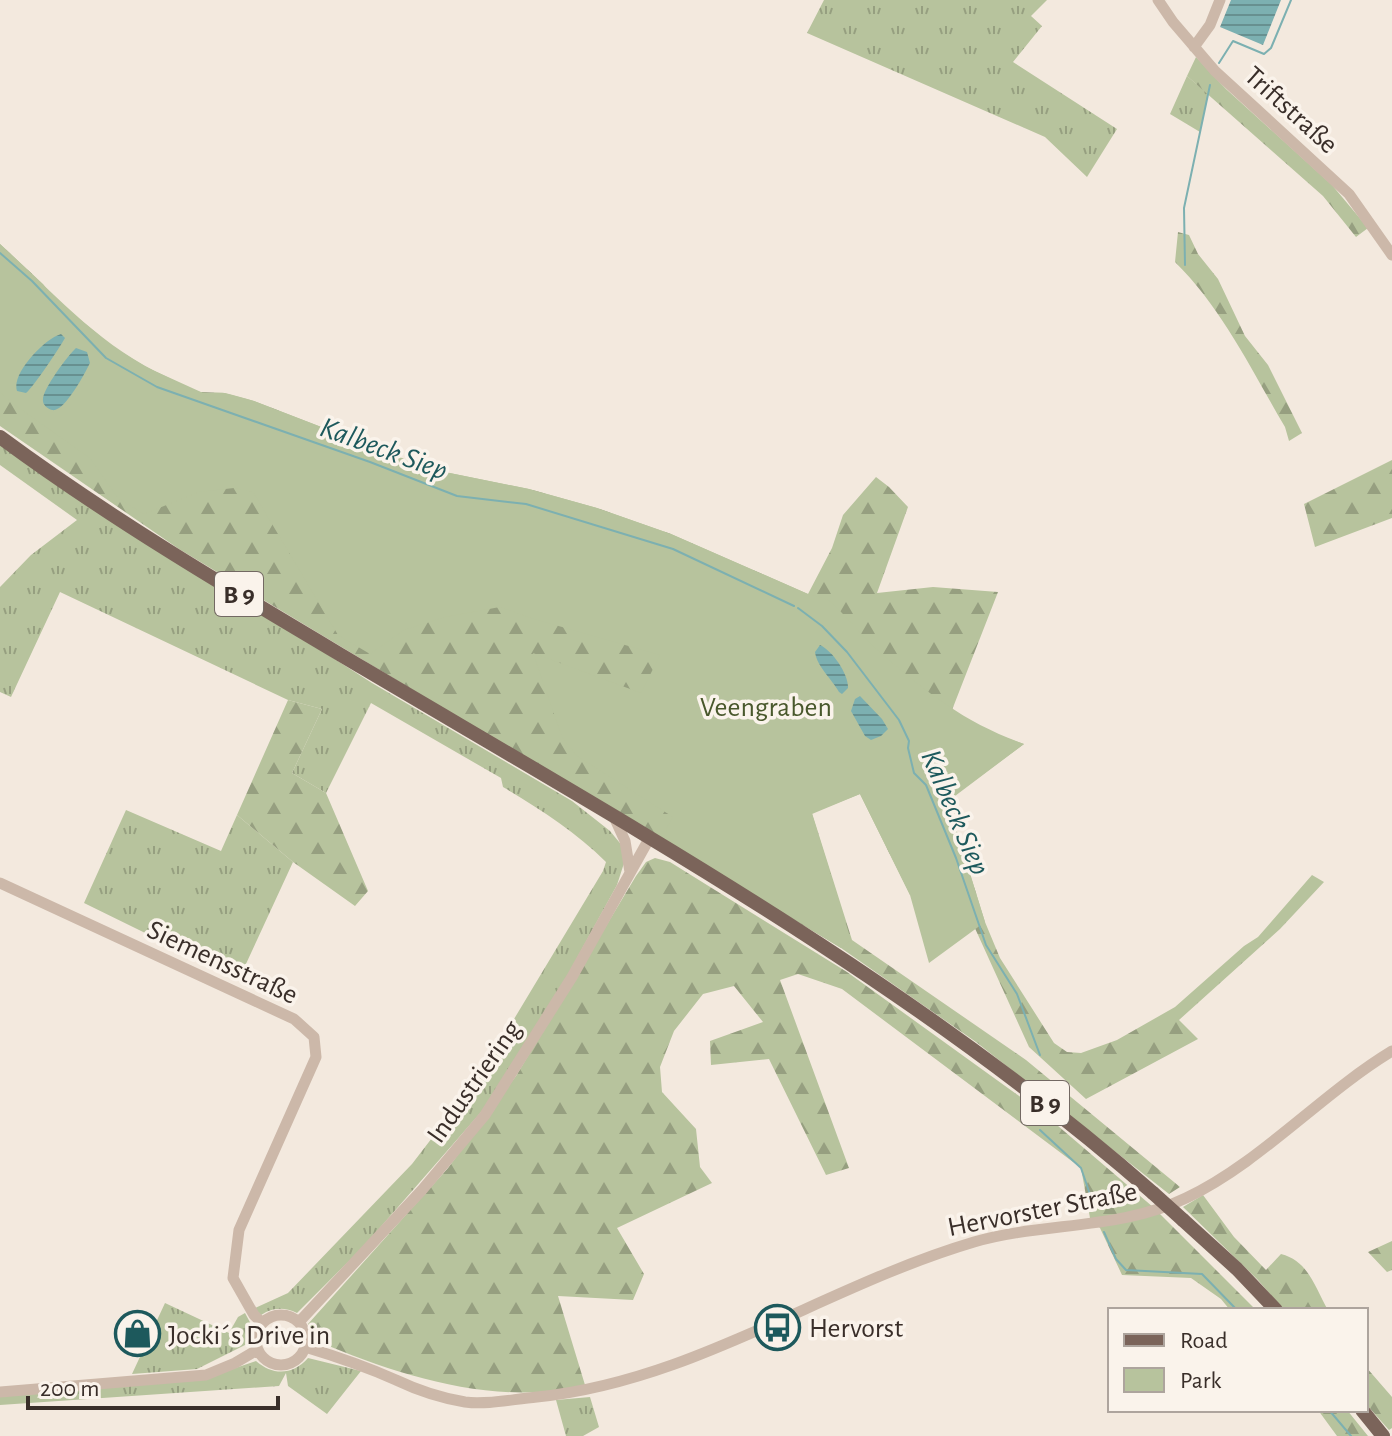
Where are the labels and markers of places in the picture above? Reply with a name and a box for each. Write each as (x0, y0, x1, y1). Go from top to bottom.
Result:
bus stop icon: Hervorst (754, 1303, 802, 1351)
shop icon: Jocki´s Drive in (113, 1310, 161, 1358)
place label: Hervorst (809, 1315, 903, 1343)
place label: Jocki´s Drive in (168, 1322, 330, 1350)

